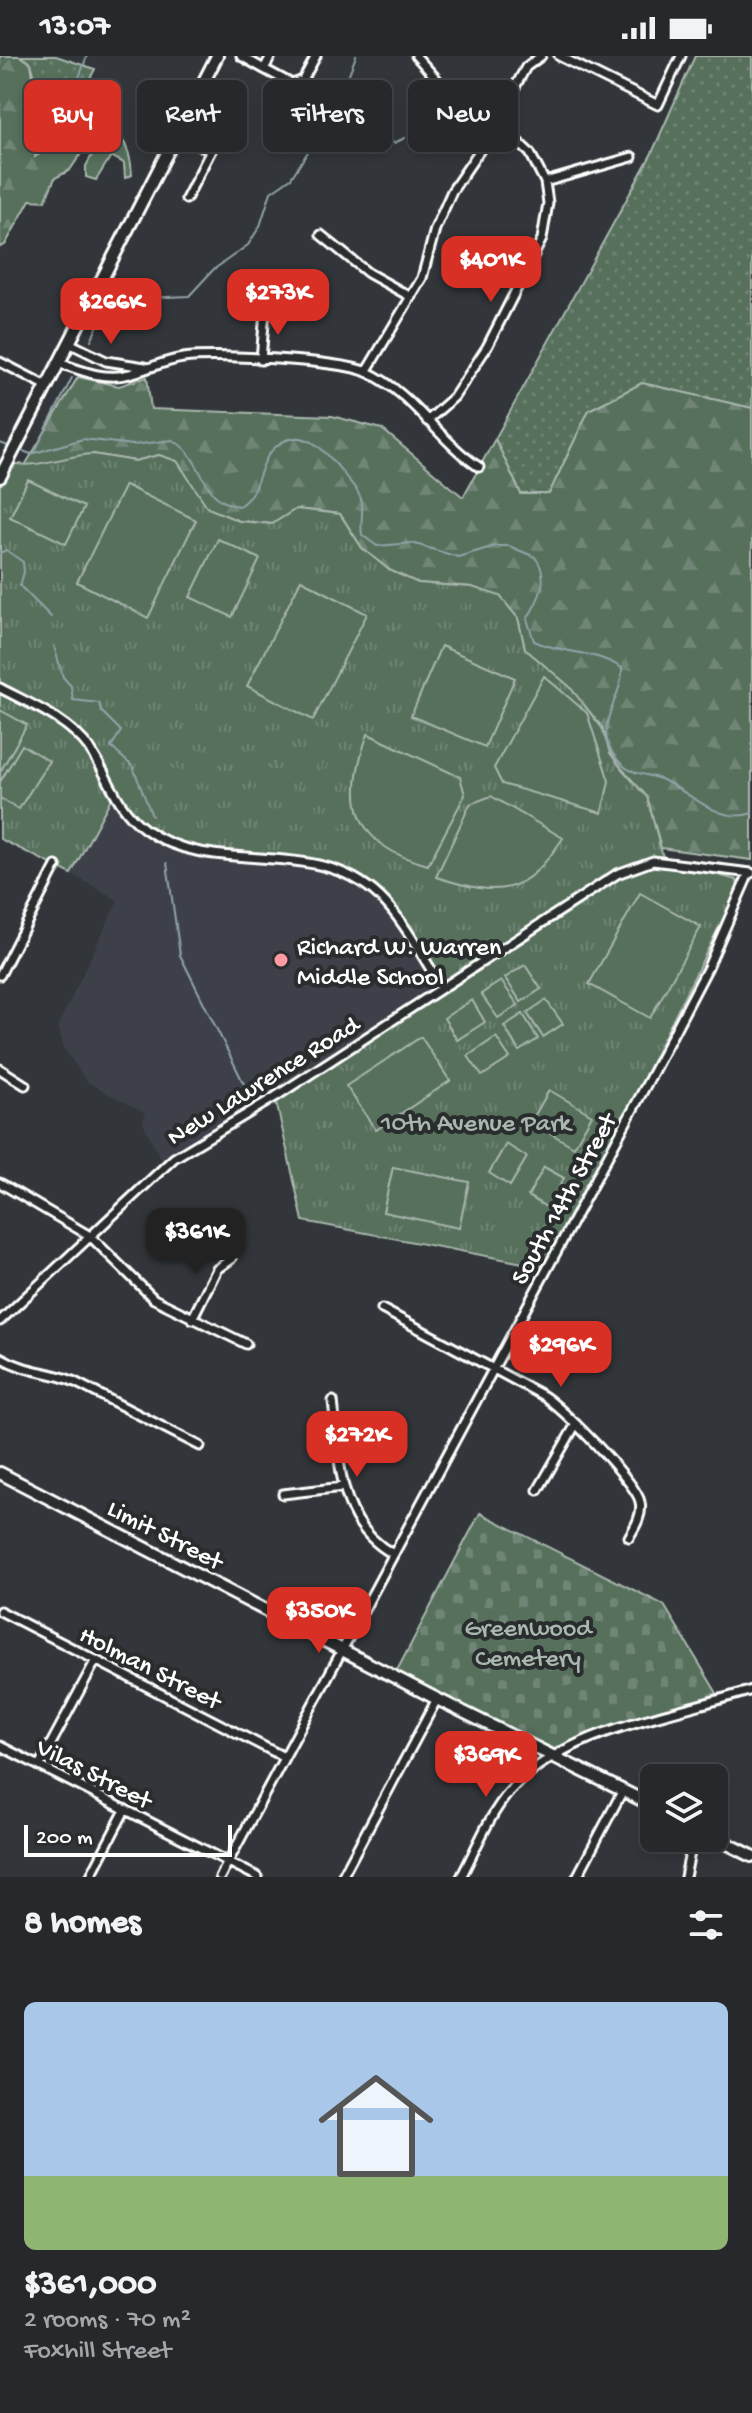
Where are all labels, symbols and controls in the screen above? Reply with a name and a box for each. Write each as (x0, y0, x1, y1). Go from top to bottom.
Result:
text: 13:07 (40, 11, 110, 46)
chip: Buy (24, 80, 121, 152)
chip: Rent (137, 80, 247, 152)
chip: Filters (263, 80, 392, 152)
chip: New (408, 80, 518, 152)
pin: $401K (435, 236, 547, 304)
text: $401K (459, 246, 523, 277)
pin: $273K (222, 269, 334, 337)
pin: $266K (55, 278, 167, 346)
text: $273K (245, 279, 311, 310)
text: $266K (78, 288, 144, 319)
place label: Richard W. Warren Middle School (297, 934, 502, 995)
marker: Richard W. Warren Middle School (272, 951, 290, 969)
street label: New Lawrence Road (162, 1010, 368, 1155)
street label: South 14th Street (506, 1107, 627, 1291)
park label: 10th Avenue Park (380, 1110, 573, 1141)
pin: $361K (140, 1208, 252, 1276)
text: $361K (164, 1218, 228, 1249)
pin: $296K (505, 1321, 617, 1389)
text: $296K (529, 1331, 593, 1362)
pin: $272K (301, 1411, 413, 1479)
text: $272K (324, 1421, 390, 1452)
street label: Limit Street (101, 1495, 229, 1580)
pin: $350K (263, 1587, 375, 1655)
text: $350K (285, 1597, 353, 1628)
park label: Greenwood Cemetery (464, 1615, 593, 1676)
street label: Holman Street (73, 1621, 227, 1720)
pin: $369K (430, 1731, 542, 1799)
street label: Vilas Street (29, 1733, 158, 1819)
text: $369K (453, 1741, 519, 1772)
map controls (640, 1764, 728, 1852)
button: layers (640, 1764, 728, 1852)
scale bar (24, 1821, 232, 1857)
text: 200 m (36, 1826, 93, 1852)
icon: filters (684, 1903, 728, 1947)
text: 8 homes (24, 1905, 141, 1945)
icon: home (304, 2054, 448, 2198)
text: $361,000 (24, 2266, 156, 2306)
text: 2 rooms · 70 m² (24, 2306, 191, 2337)
text: Foxhill Street (24, 2337, 171, 2368)

